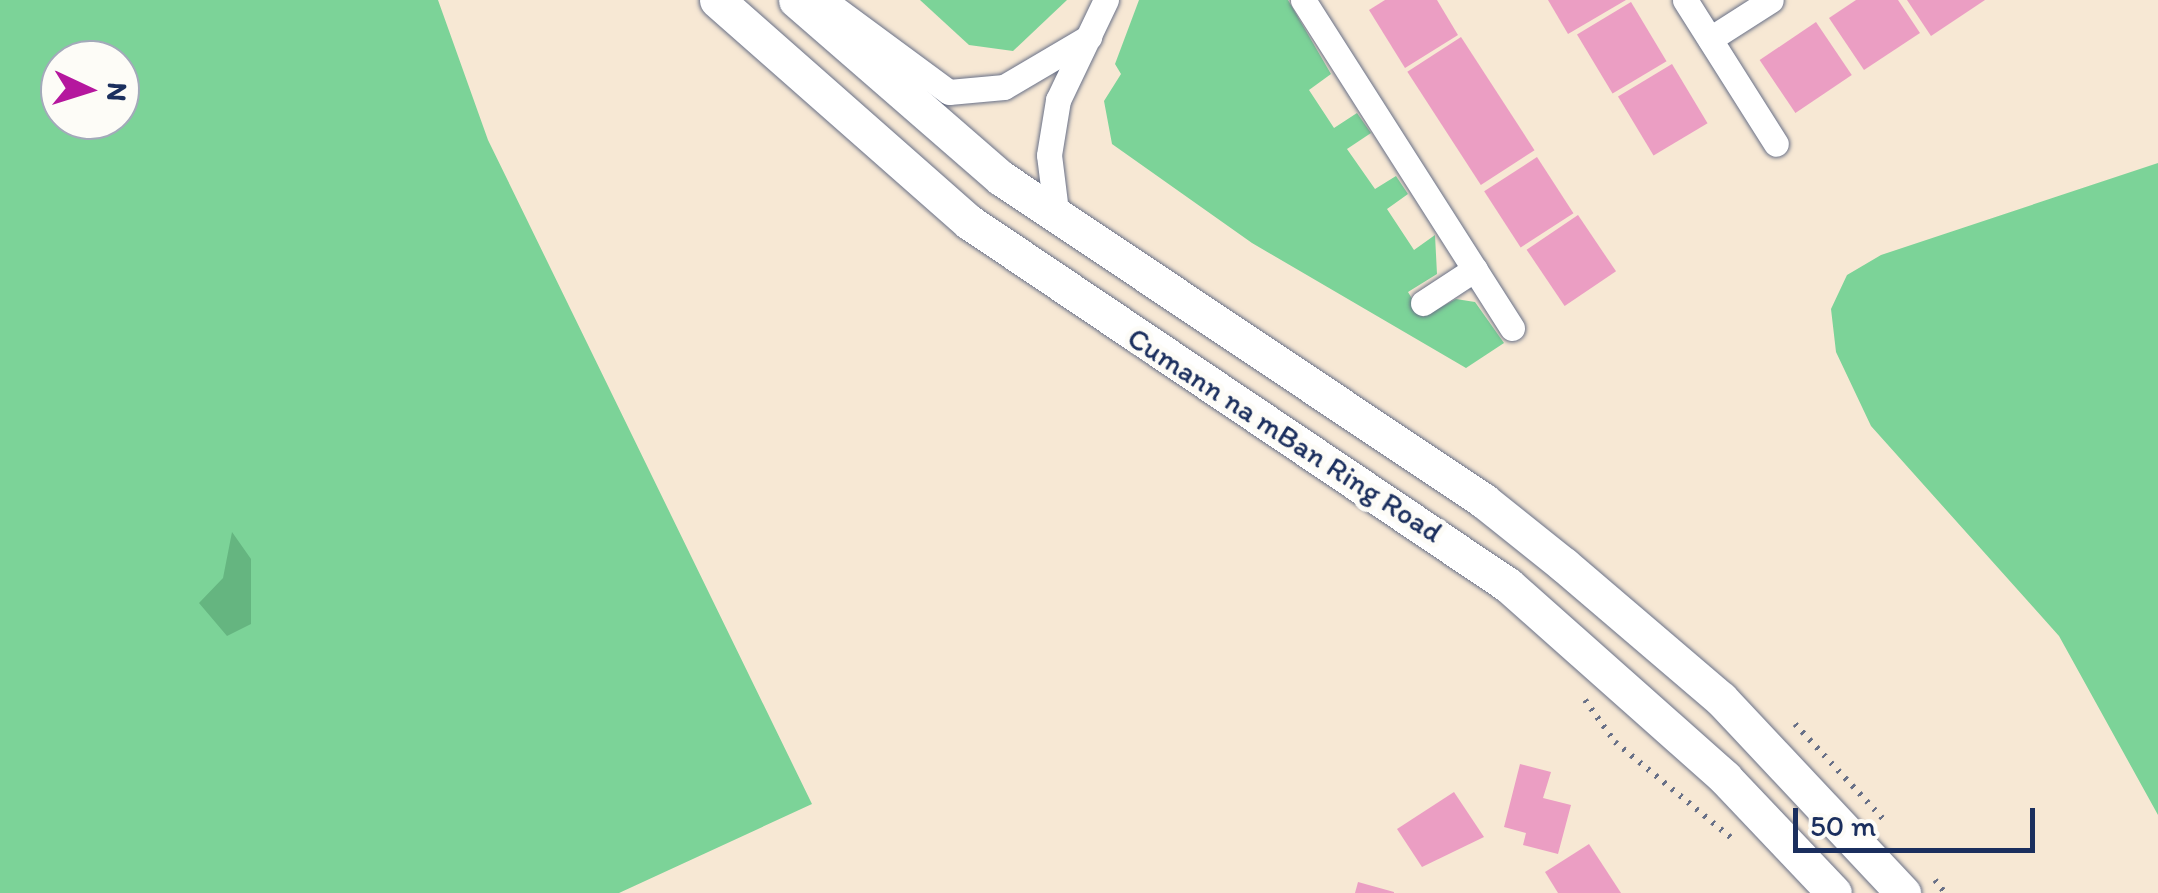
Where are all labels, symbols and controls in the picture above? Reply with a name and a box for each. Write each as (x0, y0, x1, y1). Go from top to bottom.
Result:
north arrow (40, 40, 140, 140)
text: N (100, 81, 136, 103)
street label: Cumann na mBan Ring Road (1121, 320, 1449, 550)
scale bar (1798, 788, 2040, 850)
text: 50 m (1810, 807, 1876, 844)

